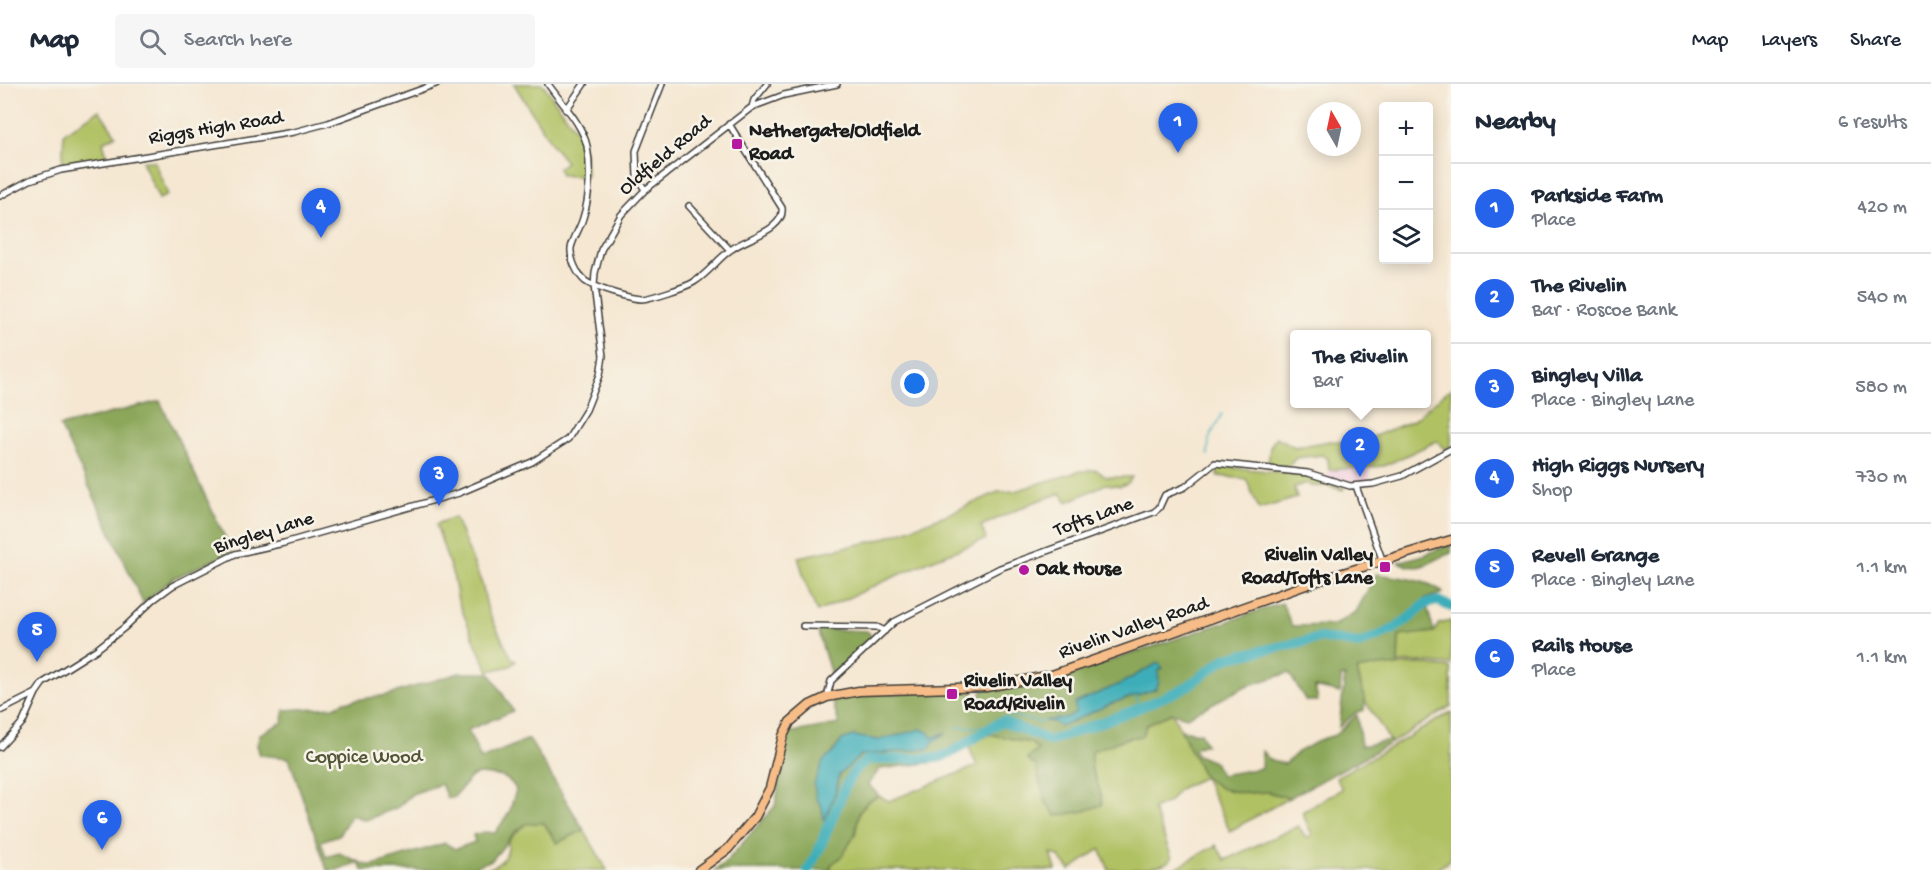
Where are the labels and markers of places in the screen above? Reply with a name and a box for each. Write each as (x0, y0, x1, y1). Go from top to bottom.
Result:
pin: 1 (1158, 104, 1198, 153)
place label: Nethergate/Oldfield Road (748, 120, 922, 167)
marker: Nethergate/Oldfield Road (730, 137, 744, 151)
pin: 4 (302, 188, 340, 238)
pin: 2 (1340, 428, 1380, 477)
pin: 3 (420, 456, 458, 506)
place label: Rivelin Valley Road/Tofts Lane (1241, 545, 1374, 591)
place label: Oak House (1036, 559, 1122, 582)
marker: Rivelin Valley Road/Tofts Lane (1378, 560, 1392, 574)
marker: Oak House (1017, 563, 1031, 577)
pin: 5 (18, 612, 57, 662)
place label: Rivelin Valley Road/Rivelin (963, 671, 1072, 717)
marker: Rivelin Valley Road/Rivelin (945, 687, 959, 701)
pin: 6 (82, 800, 122, 850)

